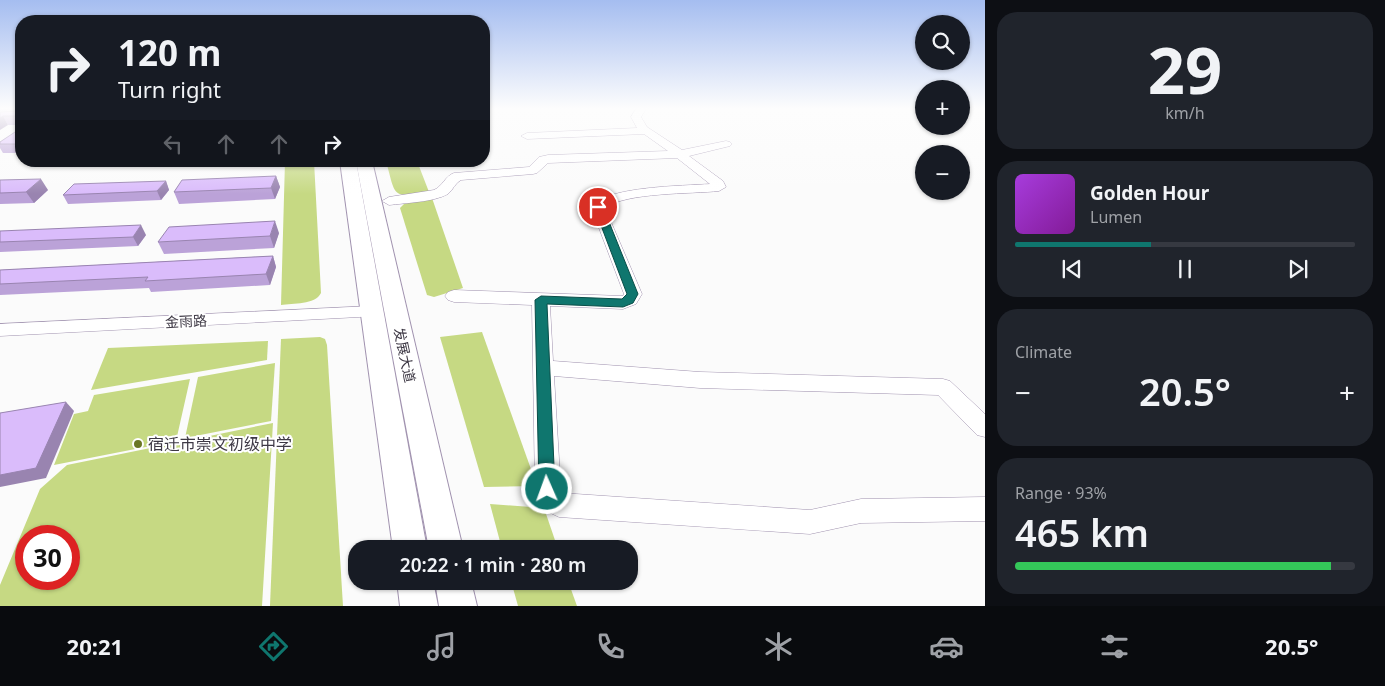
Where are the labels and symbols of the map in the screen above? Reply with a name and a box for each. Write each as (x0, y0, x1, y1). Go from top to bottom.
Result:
pin (577, 186, 619, 228)
street label: 金雨路 (165, 310, 207, 332)
street label: 发展大道 (390, 326, 420, 384)
place label: 宿迁市崇文初级中学 (148, 433, 292, 455)
marker: 宿迁市崇文初级中学 (132, 438, 144, 450)
position arrow (520, 462, 572, 514)
speed limit sign: 30 (15, 525, 80, 590)

